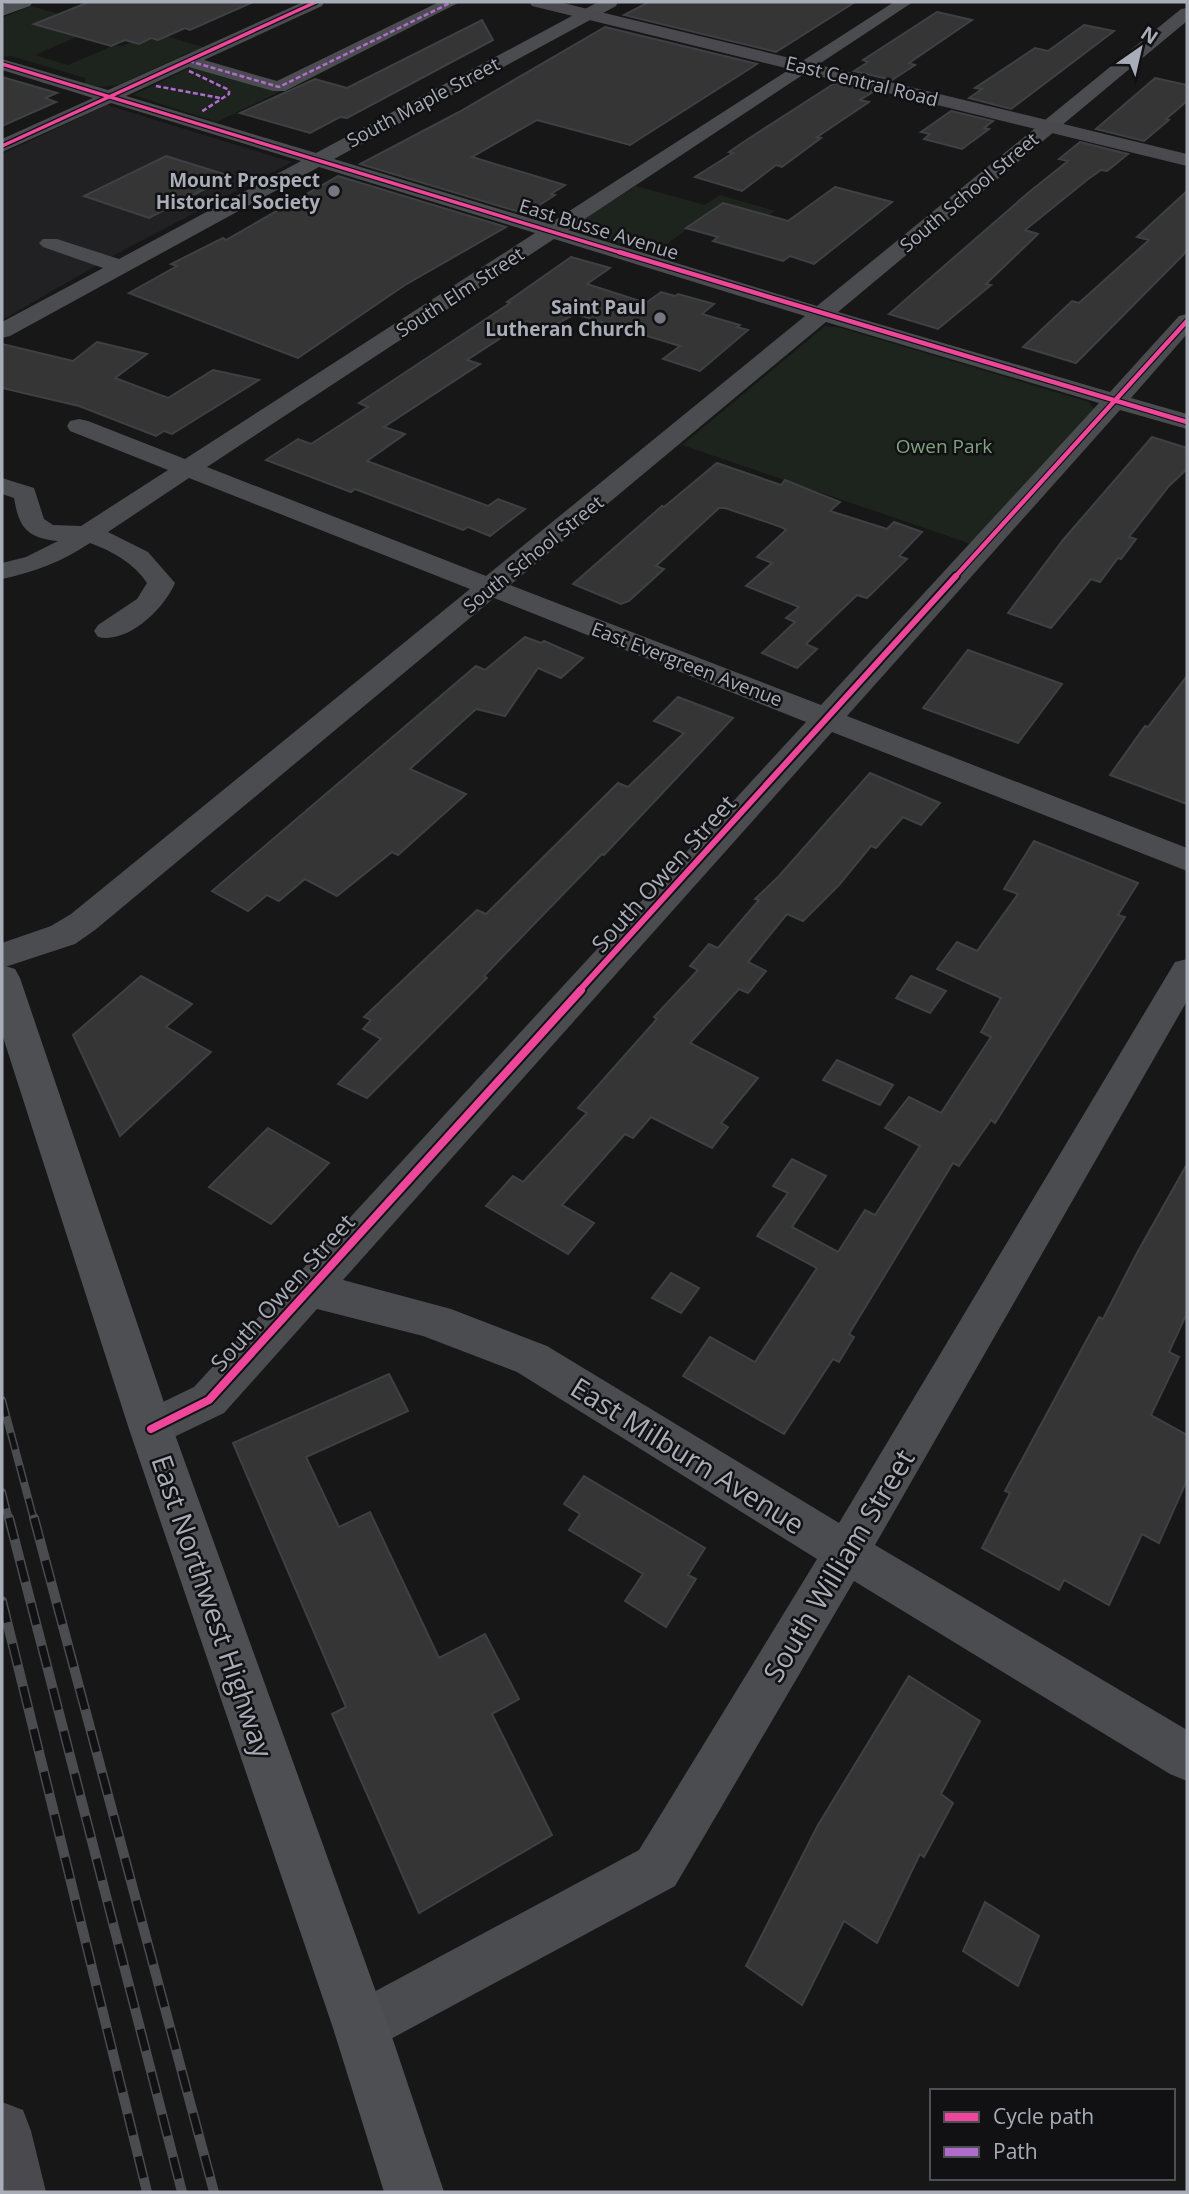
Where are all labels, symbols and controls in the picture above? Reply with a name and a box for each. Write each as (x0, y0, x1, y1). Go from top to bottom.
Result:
north arrow (1105, 14, 1175, 84)
text: N (1136, 20, 1163, 50)
street label: East Central Road (783, 49, 941, 113)
street label: South Maple Street (342, 51, 504, 153)
street label: South School Street (894, 126, 1044, 258)
place label: Mount Prospect Historical Society (156, 167, 320, 215)
marker: Mount Prospect Historical Society (326, 183, 342, 199)
street label: East Busse Avenue (516, 192, 682, 266)
street label: South Elm Street (391, 241, 529, 343)
place label: Saint Paul Lutheran Church (485, 294, 646, 342)
marker: Saint Paul Lutheran Church (652, 310, 668, 326)
park label: Owen Park (896, 433, 992, 459)
street label: South School Street (457, 489, 609, 619)
street label: East Evergreen Avenue (588, 616, 786, 712)
street label: South Owen Street (584, 787, 742, 959)
street label: South Owen Street (203, 1206, 361, 1378)
street label: East Milburn Avenue (564, 1368, 812, 1542)
street label: South William Street (753, 1442, 923, 1688)
street label: East Northwest Highway (143, 1450, 283, 1763)
legend (930, 2089, 1175, 2180)
text: Cycle path (993, 2102, 1094, 2130)
text: Path (993, 2137, 1038, 2165)

